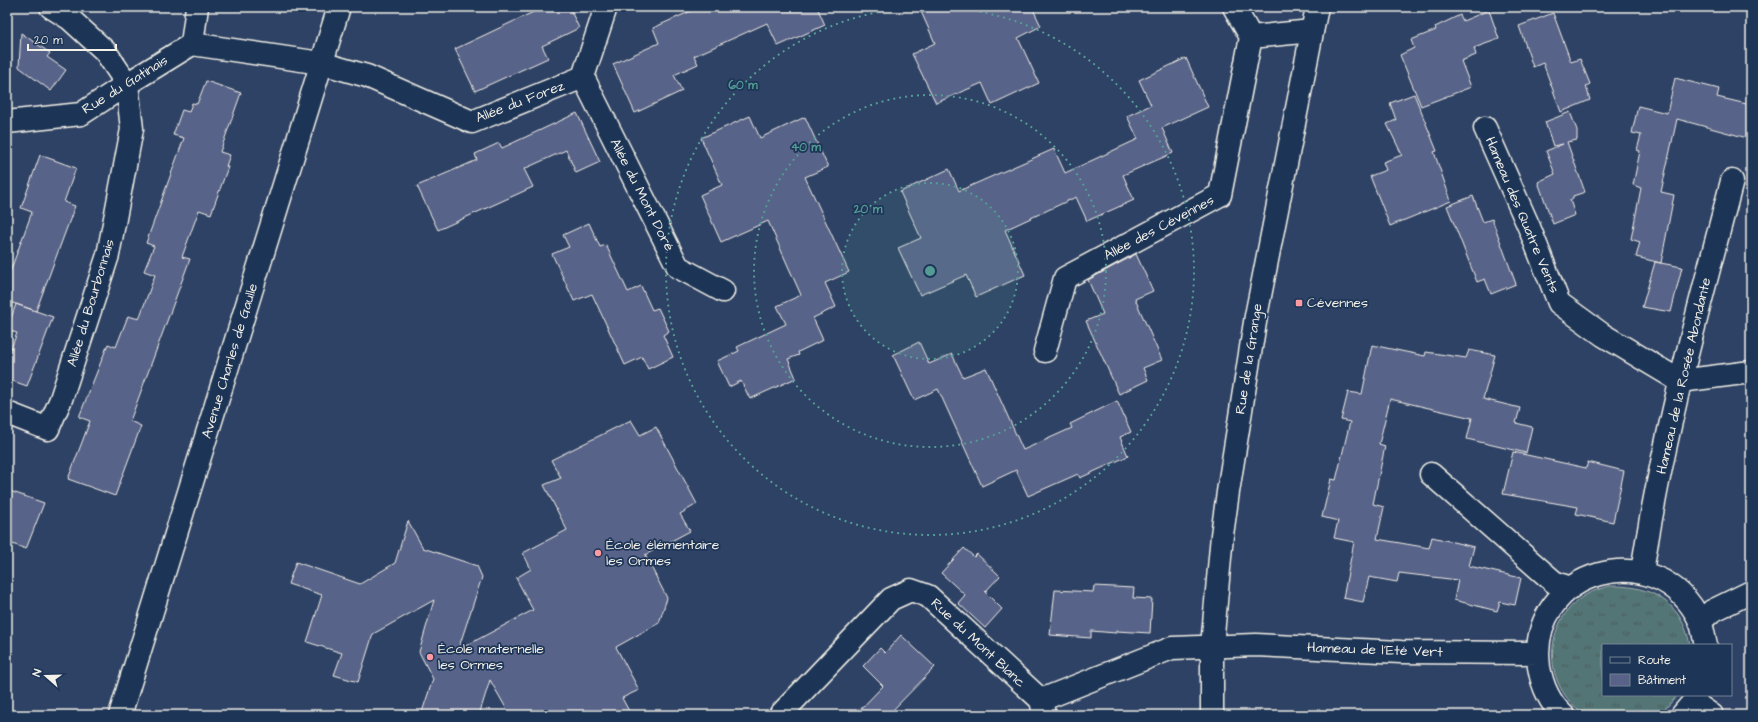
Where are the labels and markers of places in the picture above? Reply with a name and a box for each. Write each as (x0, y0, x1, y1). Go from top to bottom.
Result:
centre of rings (923, 264, 937, 278)
place label: Cévennes (1307, 293, 1368, 313)
marker: Cévennes (1294, 298, 1304, 308)
place label: École élémentaire les Ormes (606, 535, 720, 571)
marker: École élémentaire les Ormes (593, 548, 603, 558)
place label: École maternelle les Ormes (438, 639, 544, 675)
marker: École maternelle les Ormes (425, 652, 435, 662)

